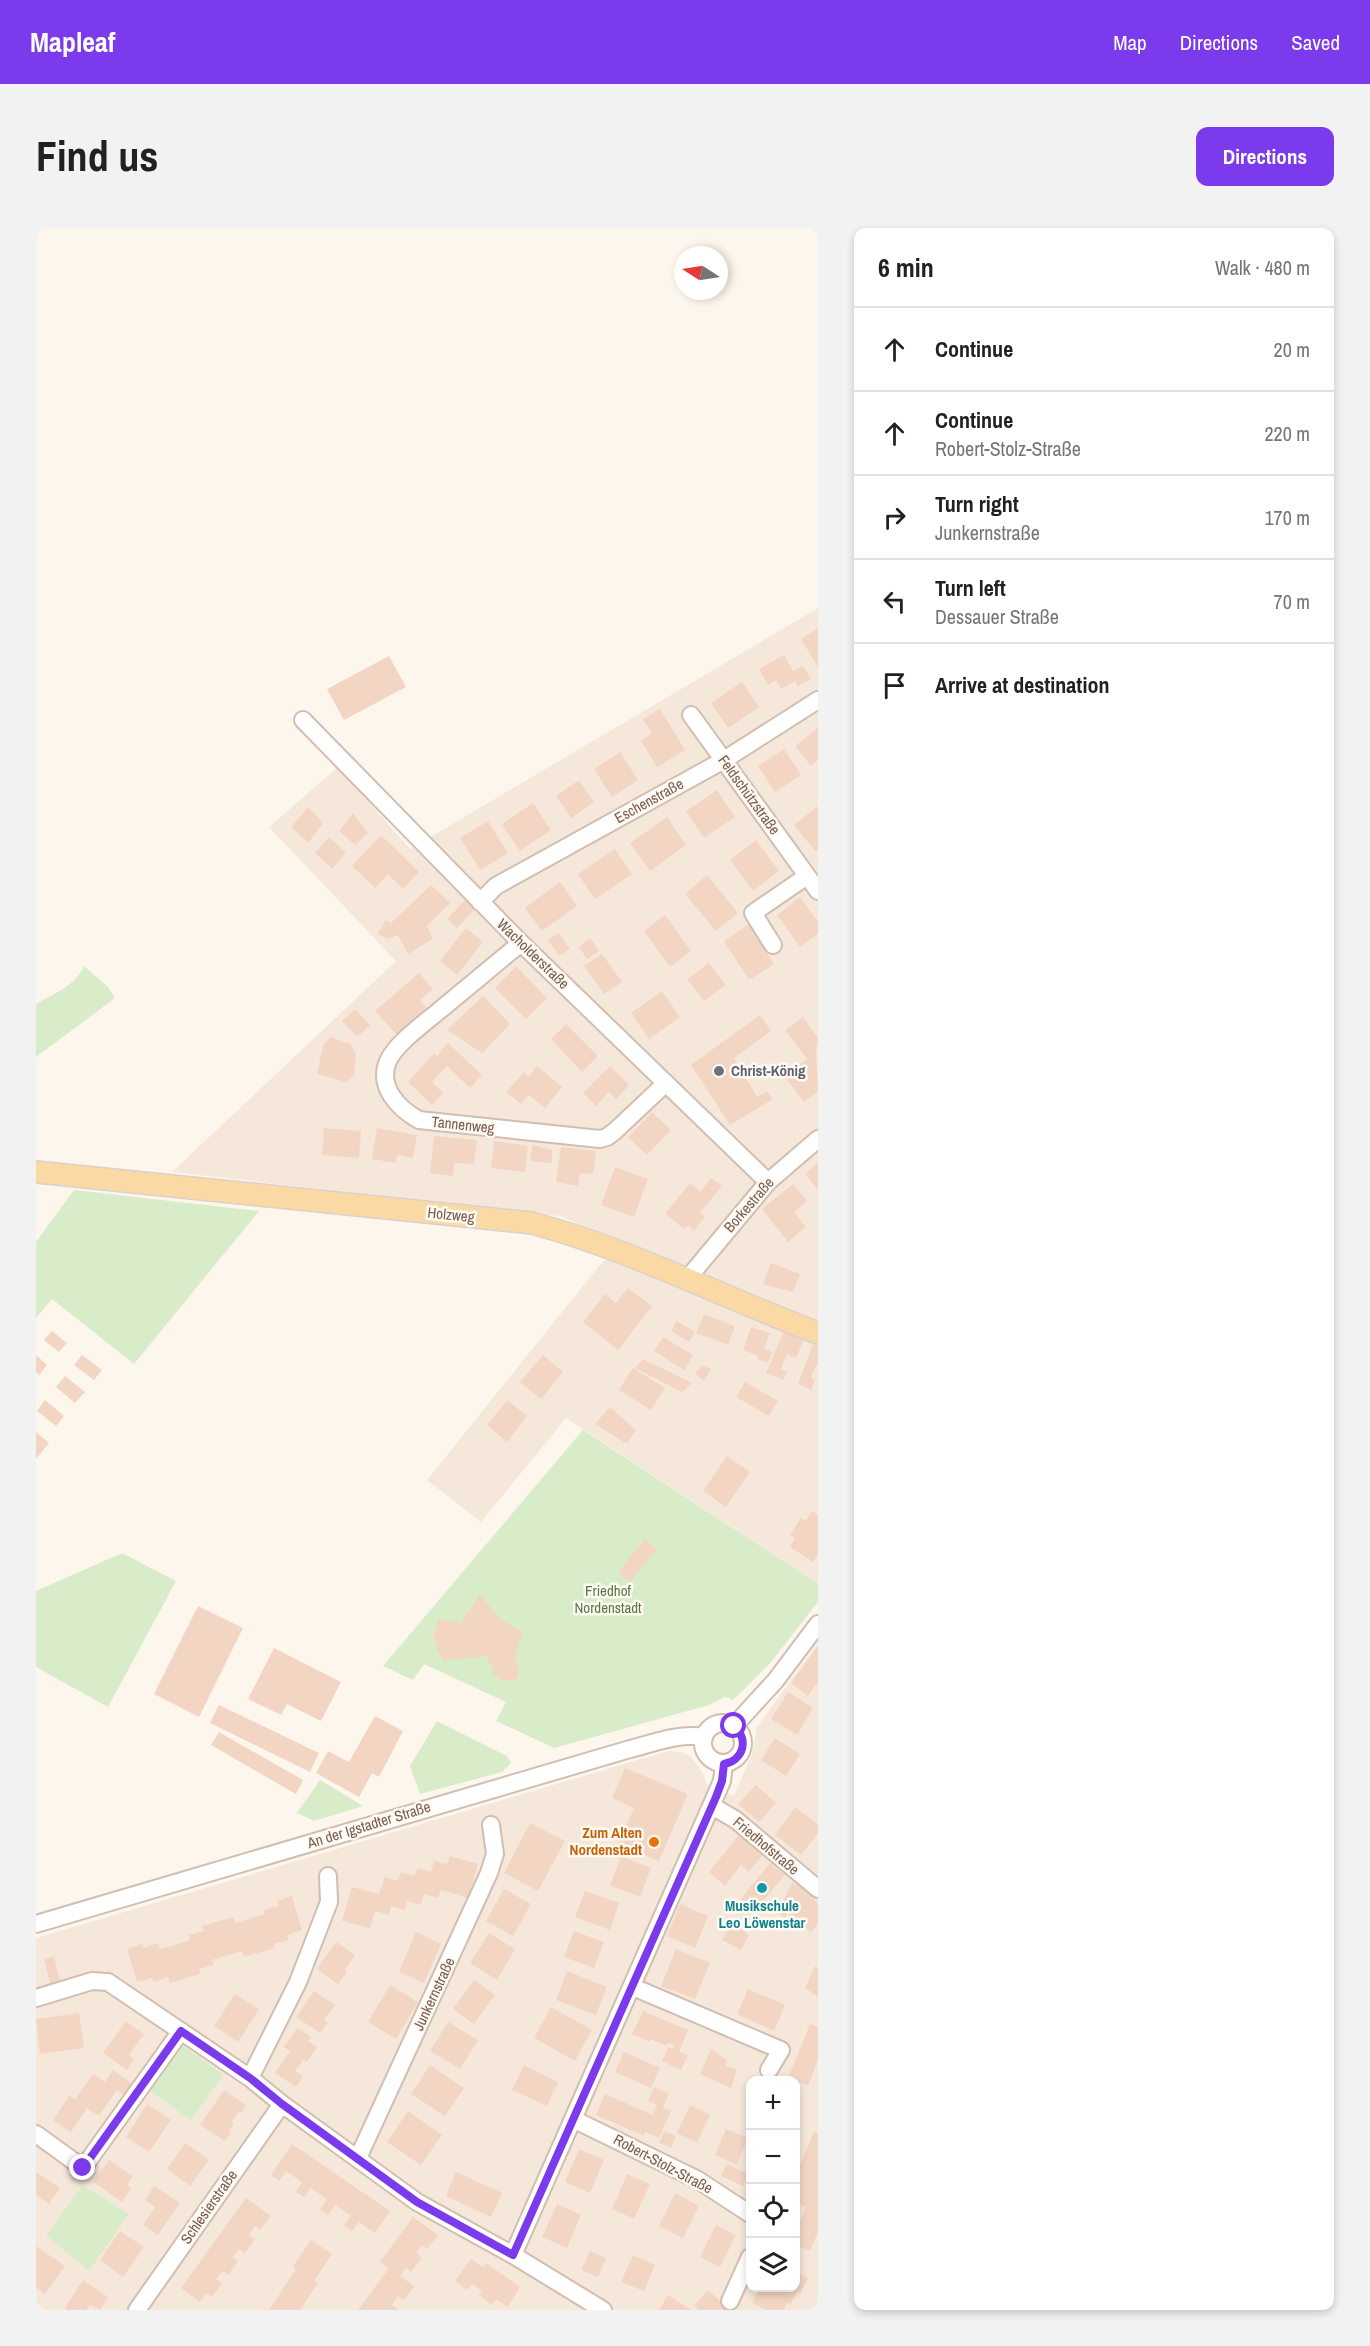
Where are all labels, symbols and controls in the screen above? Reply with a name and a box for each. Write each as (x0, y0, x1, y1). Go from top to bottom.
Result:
text: Mapleaf (30, 23, 115, 61)
text: Map (1113, 28, 1147, 57)
text: Directions (1180, 28, 1258, 57)
text: Saved (1291, 28, 1340, 57)
button: Directions (1196, 127, 1334, 186)
text: Find us (36, 128, 158, 184)
north arrow (674, 246, 728, 300)
text: 6 min (878, 250, 934, 285)
text: Walk · 480 m (1215, 254, 1310, 281)
icon: ahead (878, 333, 911, 366)
text: Continue (935, 334, 1013, 364)
text: 20 m (1274, 336, 1310, 363)
text: Continue (935, 405, 1013, 435)
icon: ahead (878, 417, 911, 450)
text: 220 m (1264, 420, 1310, 447)
text: Robert-Stolz-Straße (935, 435, 1081, 462)
text: Turn right (935, 489, 1019, 519)
icon: right (878, 501, 911, 534)
text: 170 m (1264, 504, 1310, 531)
text: Junkernstraße (935, 519, 1040, 546)
text: Turn left (935, 573, 1006, 603)
icon: left (878, 585, 911, 618)
text: 70 m (1274, 588, 1310, 615)
text: Dessauer Straße (935, 603, 1059, 630)
icon: arrive (878, 669, 911, 702)
text: Arrive at destination (935, 670, 1109, 700)
street label: Feldschützstraße (713, 751, 786, 839)
street label: Eschenstraße (610, 773, 687, 828)
street label: Wacholderstraße (493, 914, 574, 994)
place label: Christ-König (731, 1060, 806, 1081)
marker: Christ-König (712, 1064, 726, 1078)
street label: Tannenweg (431, 1111, 496, 1138)
street label: Borkestraße (719, 1172, 779, 1237)
street label: Holzweg (426, 1202, 476, 1227)
park label: Friedhof Nordenstadt (574, 1580, 642, 1618)
route start (720, 1712, 746, 1738)
street label: An der Igstadter Straße (304, 1796, 433, 1854)
street label: Friedhofstraße (729, 1812, 804, 1880)
place label: Zum Alten Nordenstadt (570, 1822, 642, 1860)
marker: Zum Alten Nordenstadt (647, 1835, 661, 1849)
marker: Musikschule Leo Löwenstar (755, 1881, 769, 1895)
place label: Musikschule Leo Löwenstar (719, 1895, 806, 1933)
street label: Junkernstraße (407, 1954, 460, 2034)
map controls (746, 2076, 800, 2292)
button: + (746, 2076, 800, 2130)
street label: Robert-Stolz-Straße (610, 2129, 717, 2199)
button: − (746, 2130, 800, 2184)
route end (69, 2154, 95, 2180)
street label: Schlesierstraße (175, 2165, 242, 2248)
button: locate (746, 2184, 800, 2238)
button: layers (746, 2238, 800, 2292)

